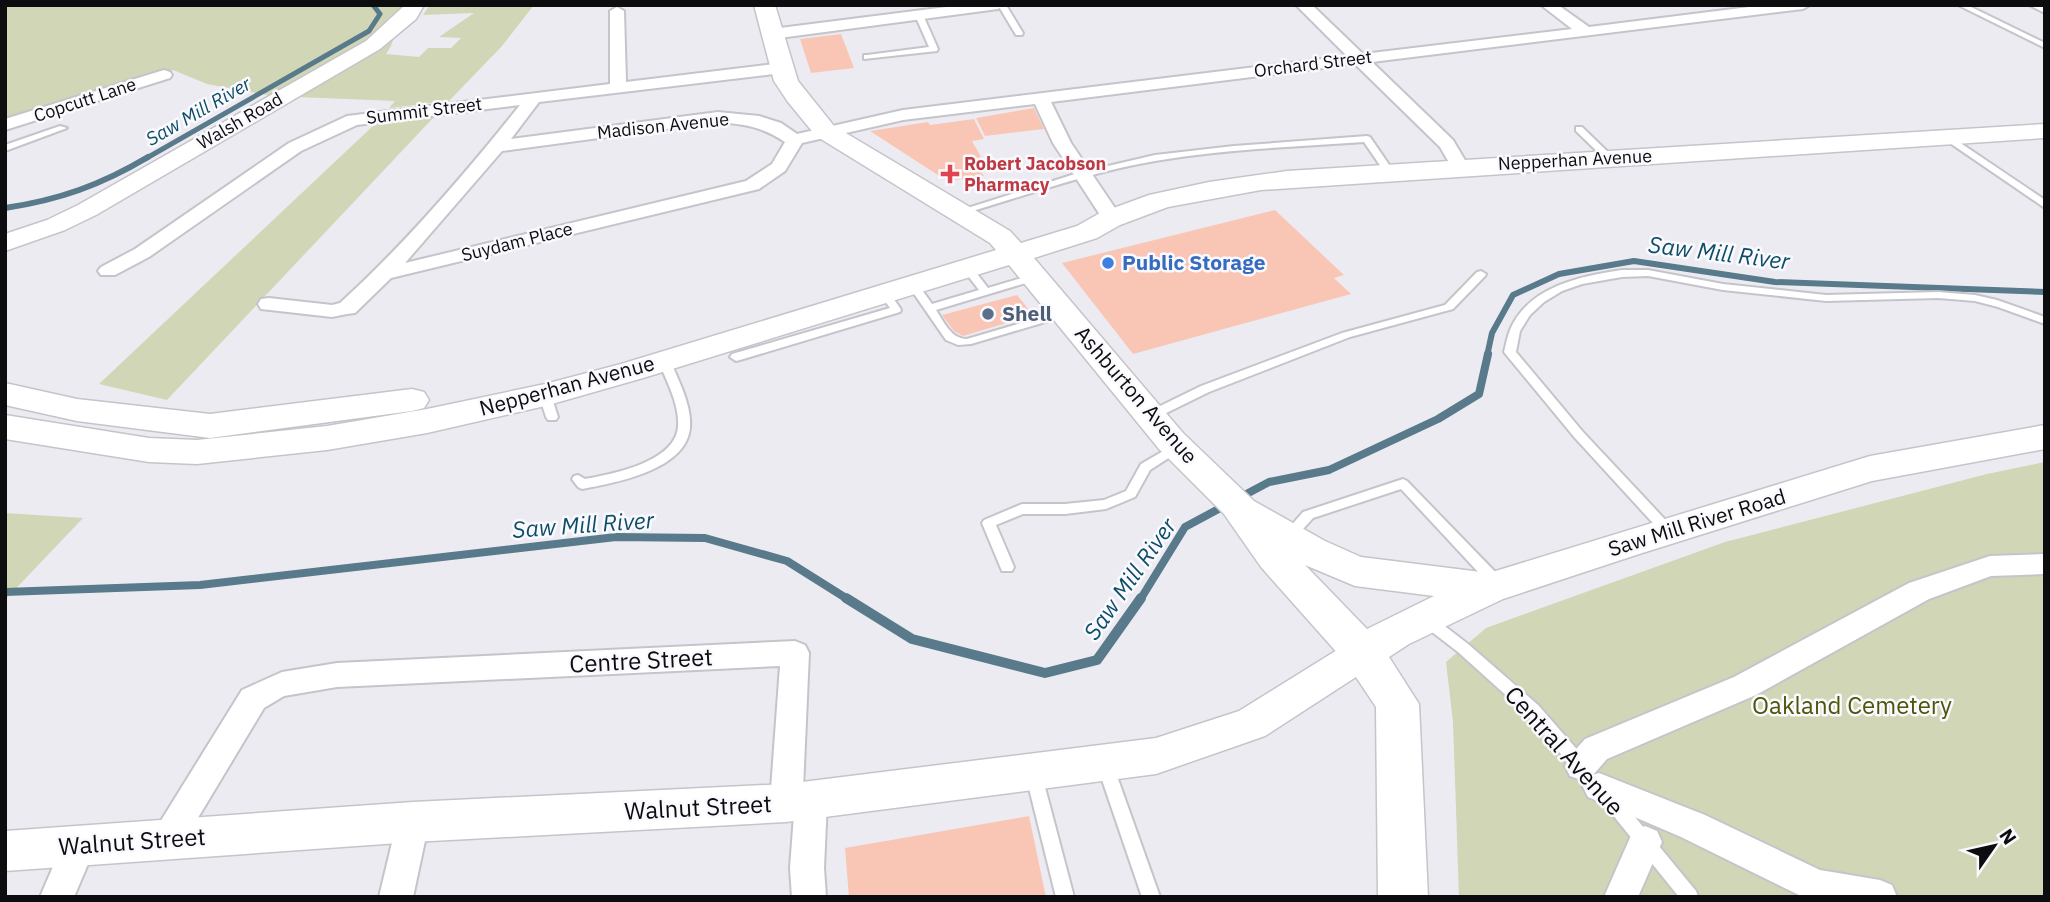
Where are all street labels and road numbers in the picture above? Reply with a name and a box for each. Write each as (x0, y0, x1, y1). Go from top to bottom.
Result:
street label: Orchard Street (1253, 45, 1373, 82)
street label: Copcutt Lane (31, 72, 139, 127)
street label: Walsh Road (193, 87, 287, 154)
street label: Summit Street (365, 92, 483, 129)
street label: Madison Avenue (596, 107, 730, 144)
street label: Nepperhan Avenue (1497, 144, 1653, 175)
street label: Suydam Place (459, 217, 575, 266)
street label: Ashburton Avenue (1069, 320, 1204, 469)
street label: Nepperhan Avenue (476, 348, 657, 422)
street label: Saw Mill River Road (1604, 482, 1789, 562)
street label: Centre Street (568, 640, 713, 680)
street label: Central Avenue (1498, 679, 1632, 822)
street label: Walnut Street (623, 787, 773, 827)
street label: Walnut Street (57, 820, 207, 862)

